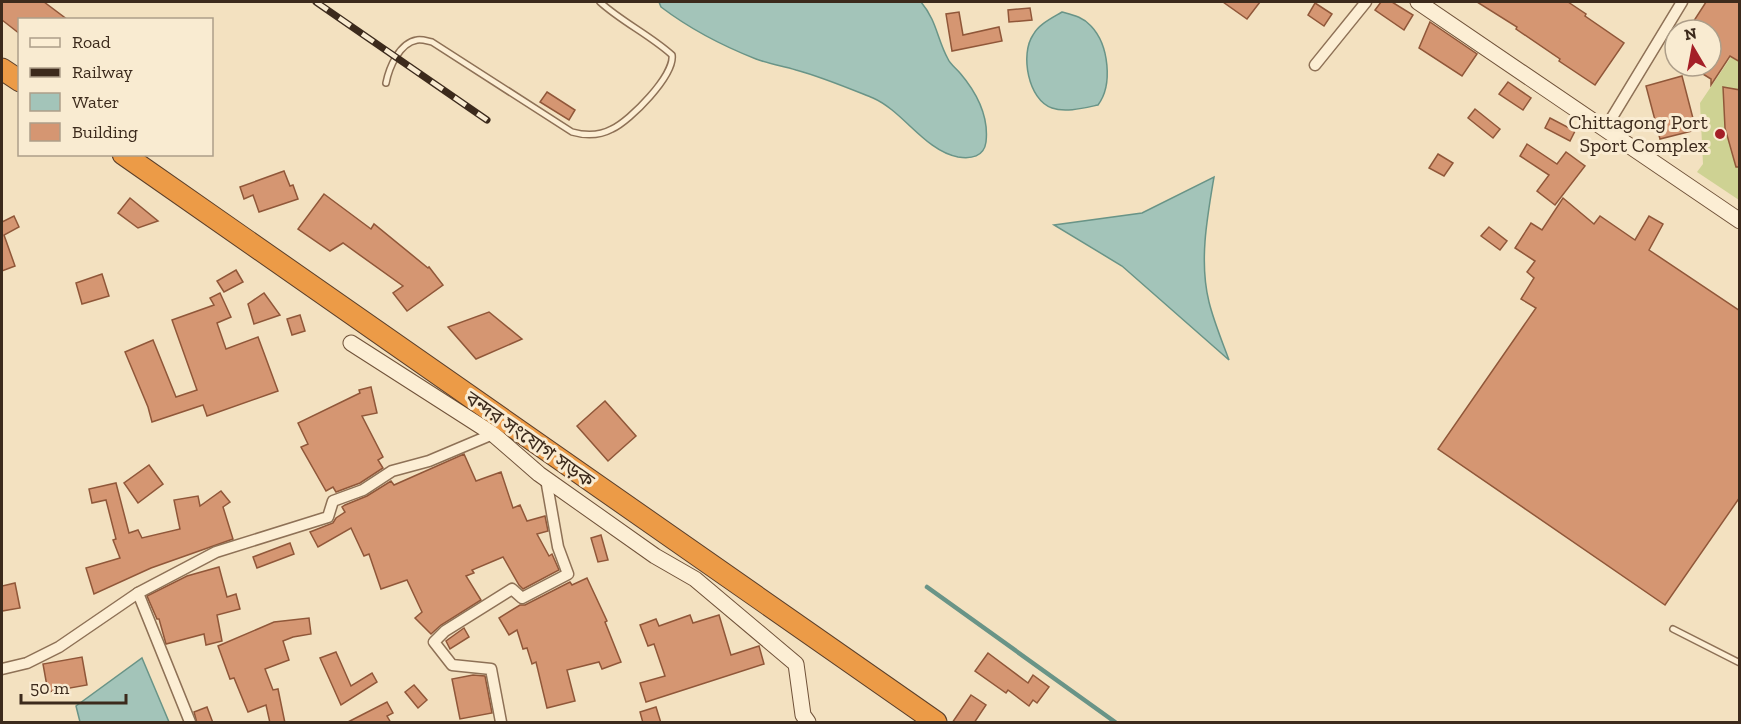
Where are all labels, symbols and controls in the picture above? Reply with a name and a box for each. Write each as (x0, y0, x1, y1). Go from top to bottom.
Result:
legend (18, 18, 213, 156)
north arrow (1663, 18, 1723, 78)
text: N (1683, 23, 1698, 44)
text: Road (72, 31, 111, 53)
text: Railway (72, 61, 134, 83)
text: Water (72, 91, 119, 113)
place label: Chittagong Port Sport Complex (1568, 110, 1709, 157)
text: Building (72, 121, 138, 143)
marker: Chittagong Port Sport Complex (1713, 127, 1727, 141)
street label: বন্দর সংযোগ সড়ক (460, 385, 600, 493)
scale bar (21, 667, 126, 705)
text: 50 m (30, 677, 70, 699)

